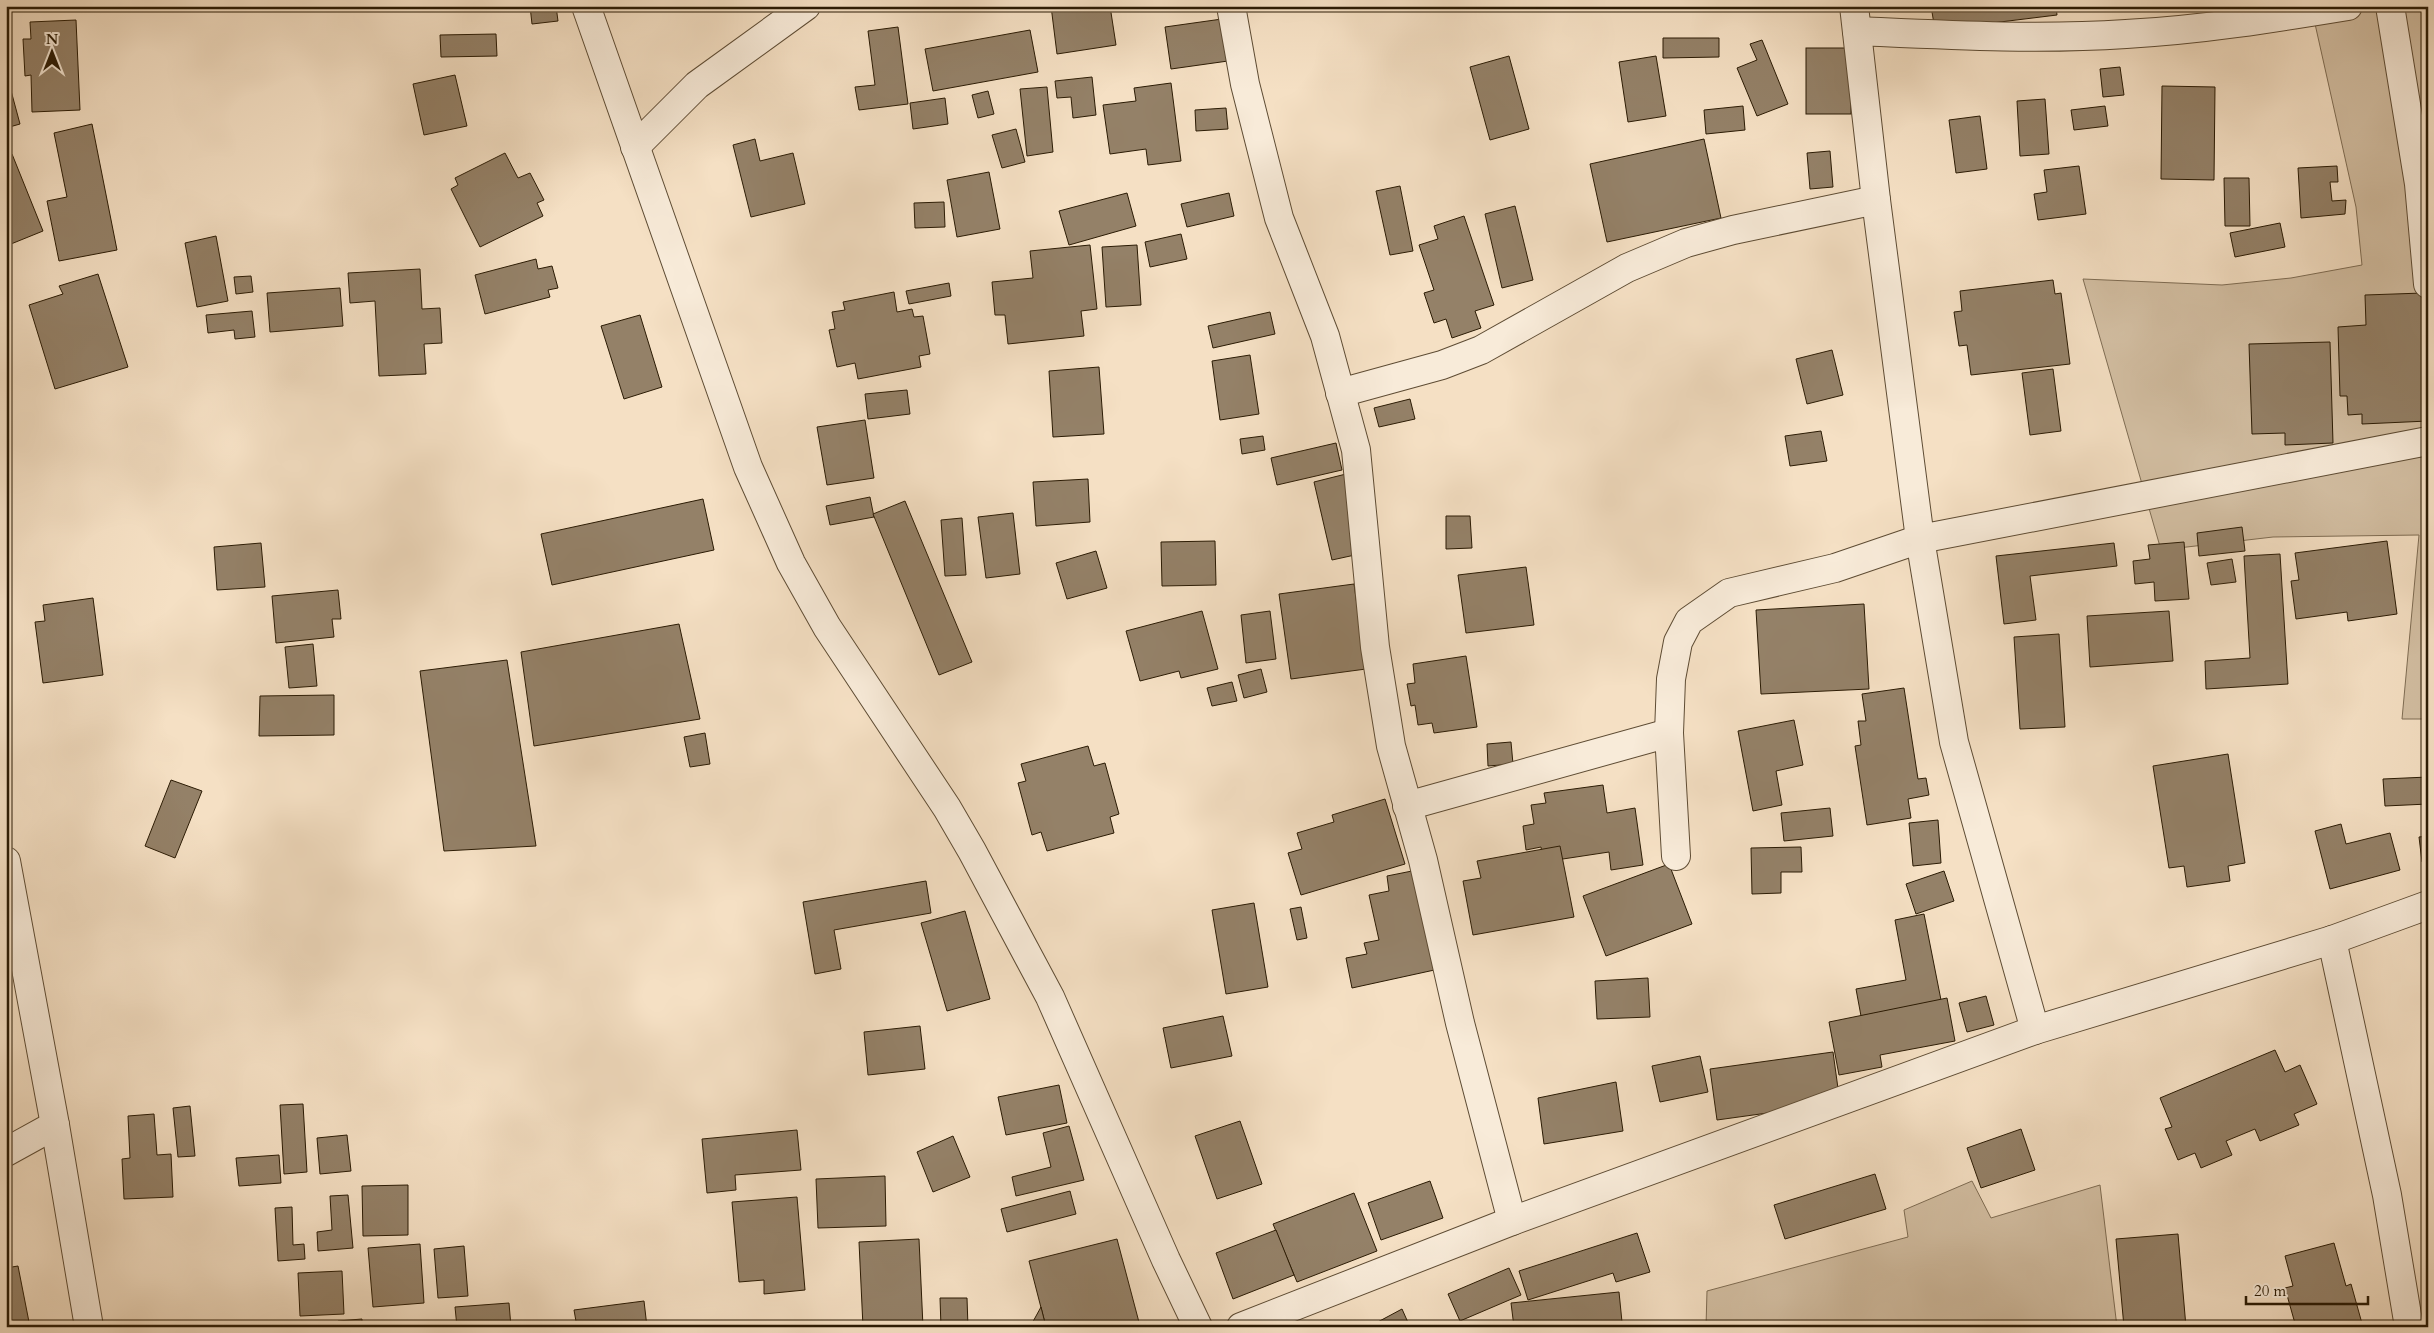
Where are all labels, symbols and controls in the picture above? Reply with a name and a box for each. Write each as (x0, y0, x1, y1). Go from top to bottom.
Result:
north arrow (28, 28, 78, 78)
text: N (46, 30, 58, 49)
scale bar (2246, 1273, 2369, 1305)
text: 20 m (2254, 1281, 2286, 1301)

